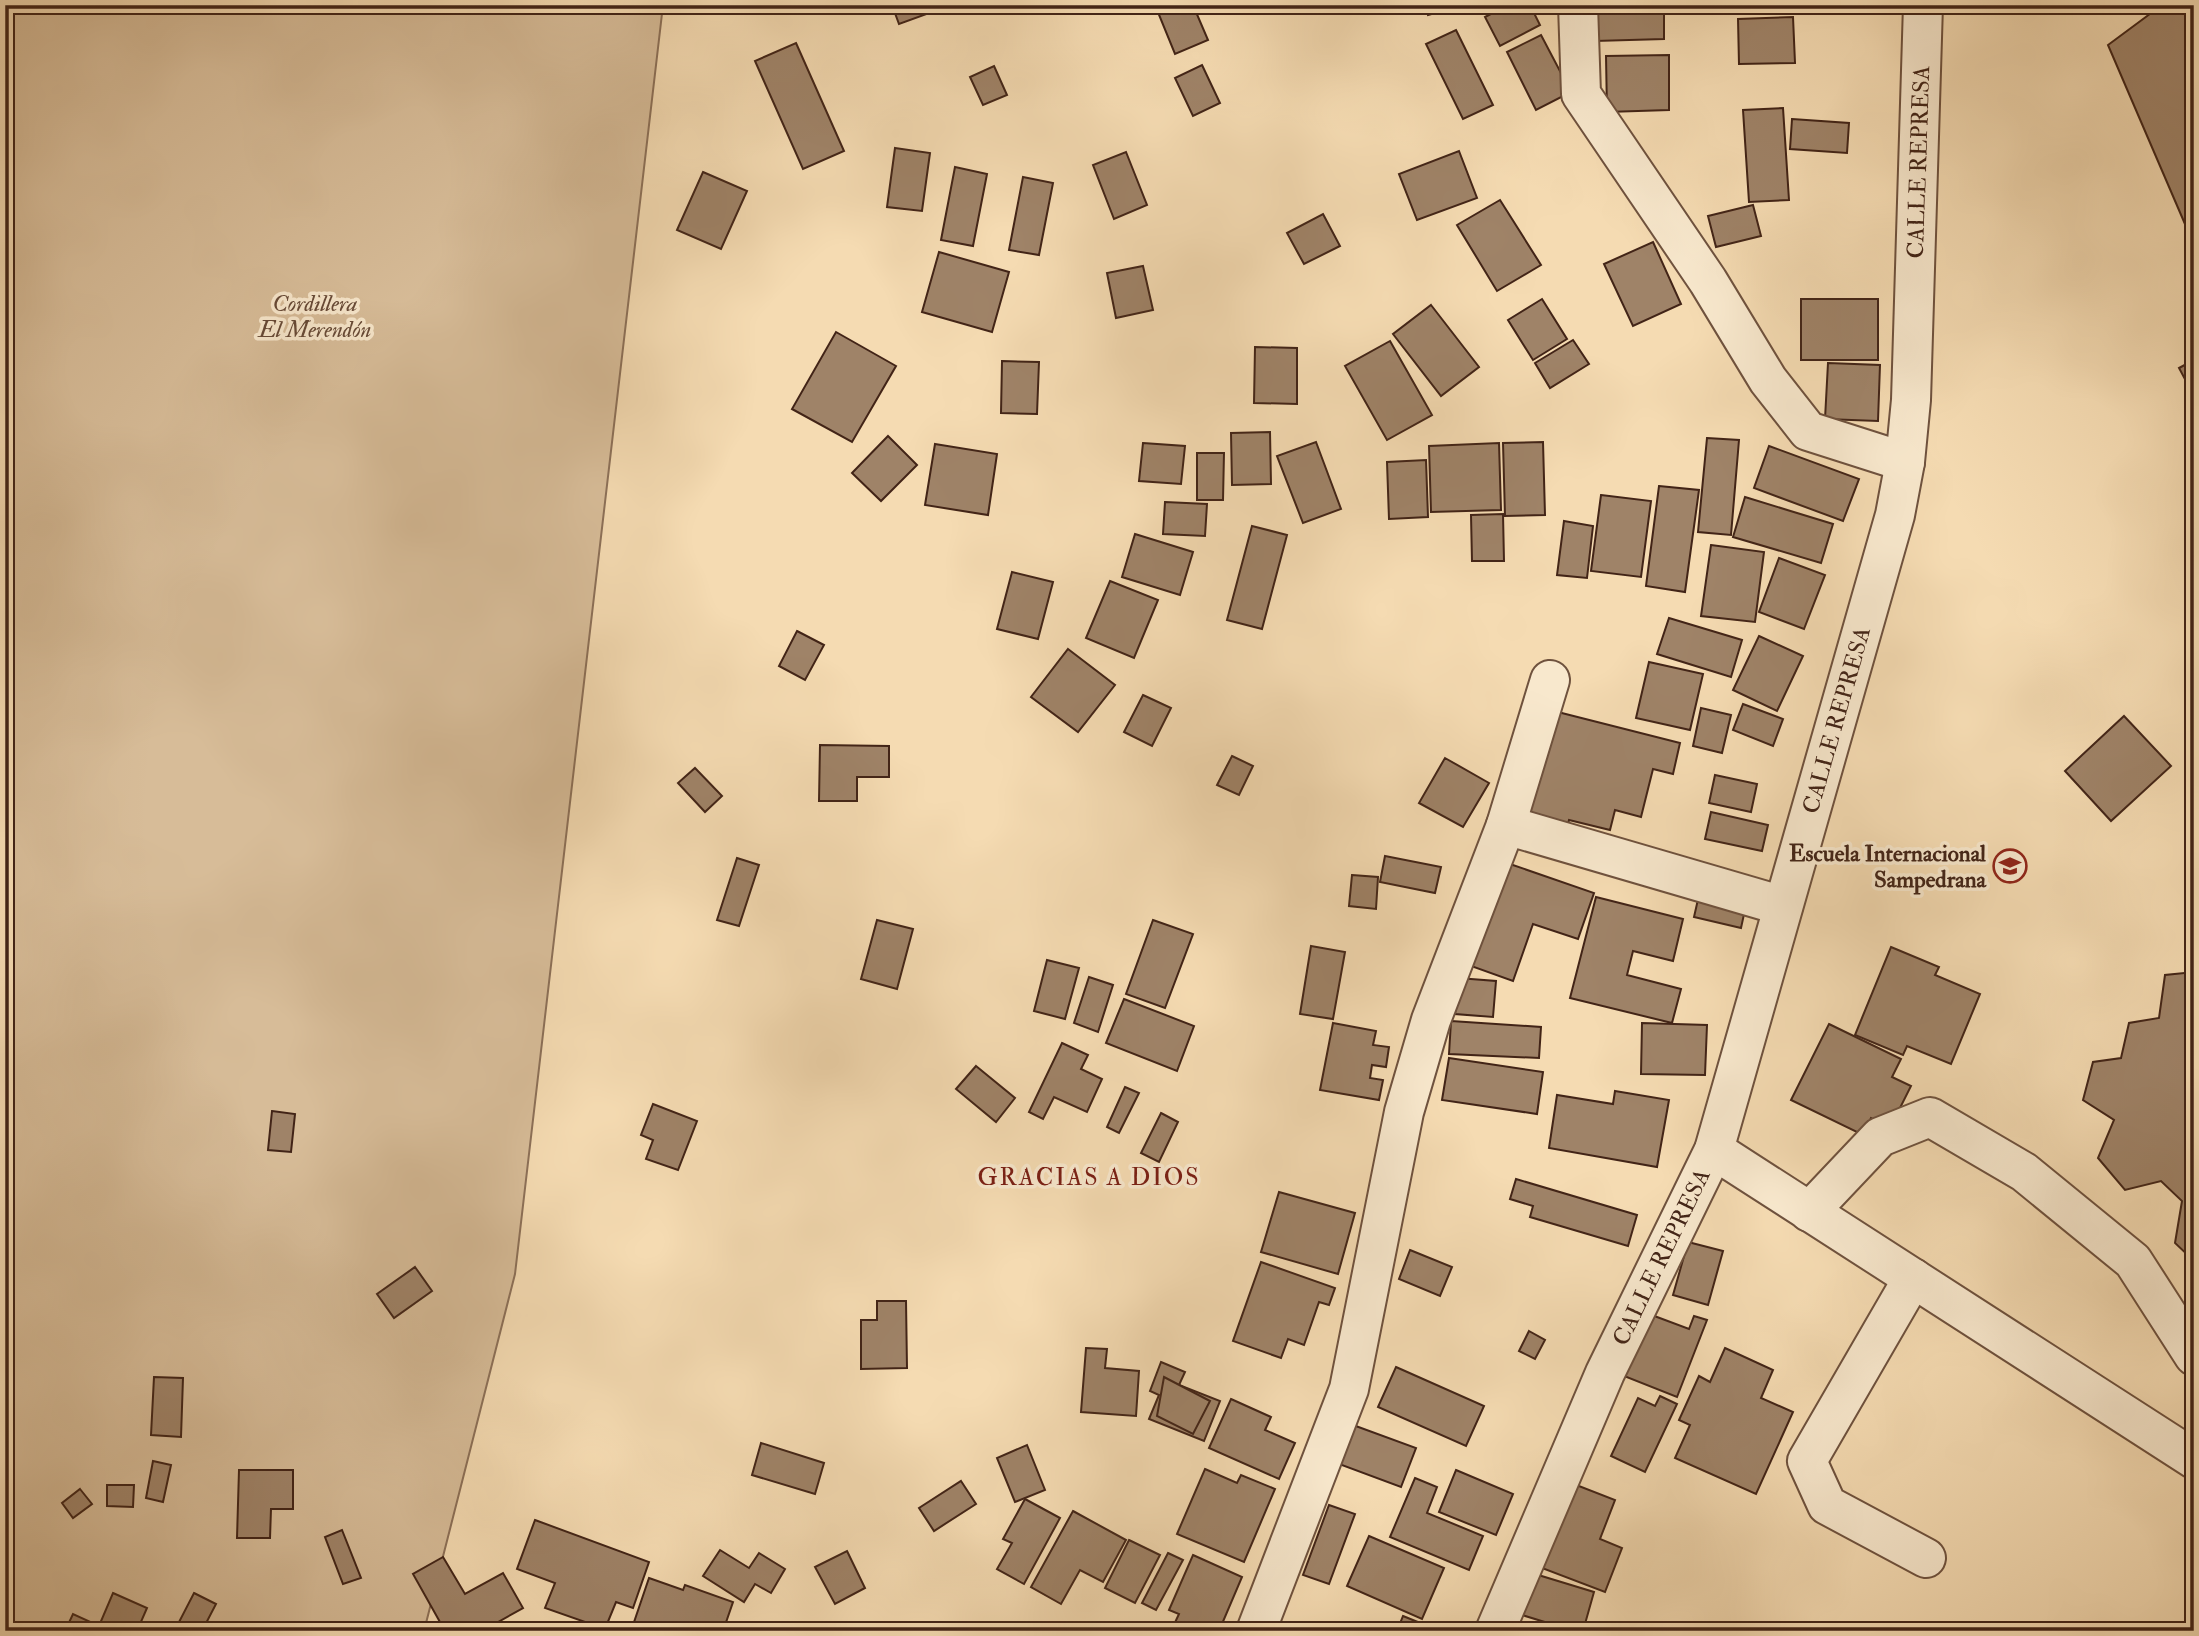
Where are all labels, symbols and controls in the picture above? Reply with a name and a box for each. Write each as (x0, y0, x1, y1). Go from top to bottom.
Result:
street label: CALLE REPRESA (1901, 65, 1936, 259)
park label: Cordillera El Merendón (256, 289, 372, 344)
street label: CALLE REPRESA (1796, 623, 1877, 817)
place label: Escuela Internacional Sampedrana (1789, 839, 1988, 895)
school or university icon: Escuela Internacional Sampedrana (1991, 847, 2029, 885)
district label: GRACIAS A DIOS (977, 1162, 1201, 1193)
street label: CALLE REPRESA (1606, 1164, 1717, 1350)

